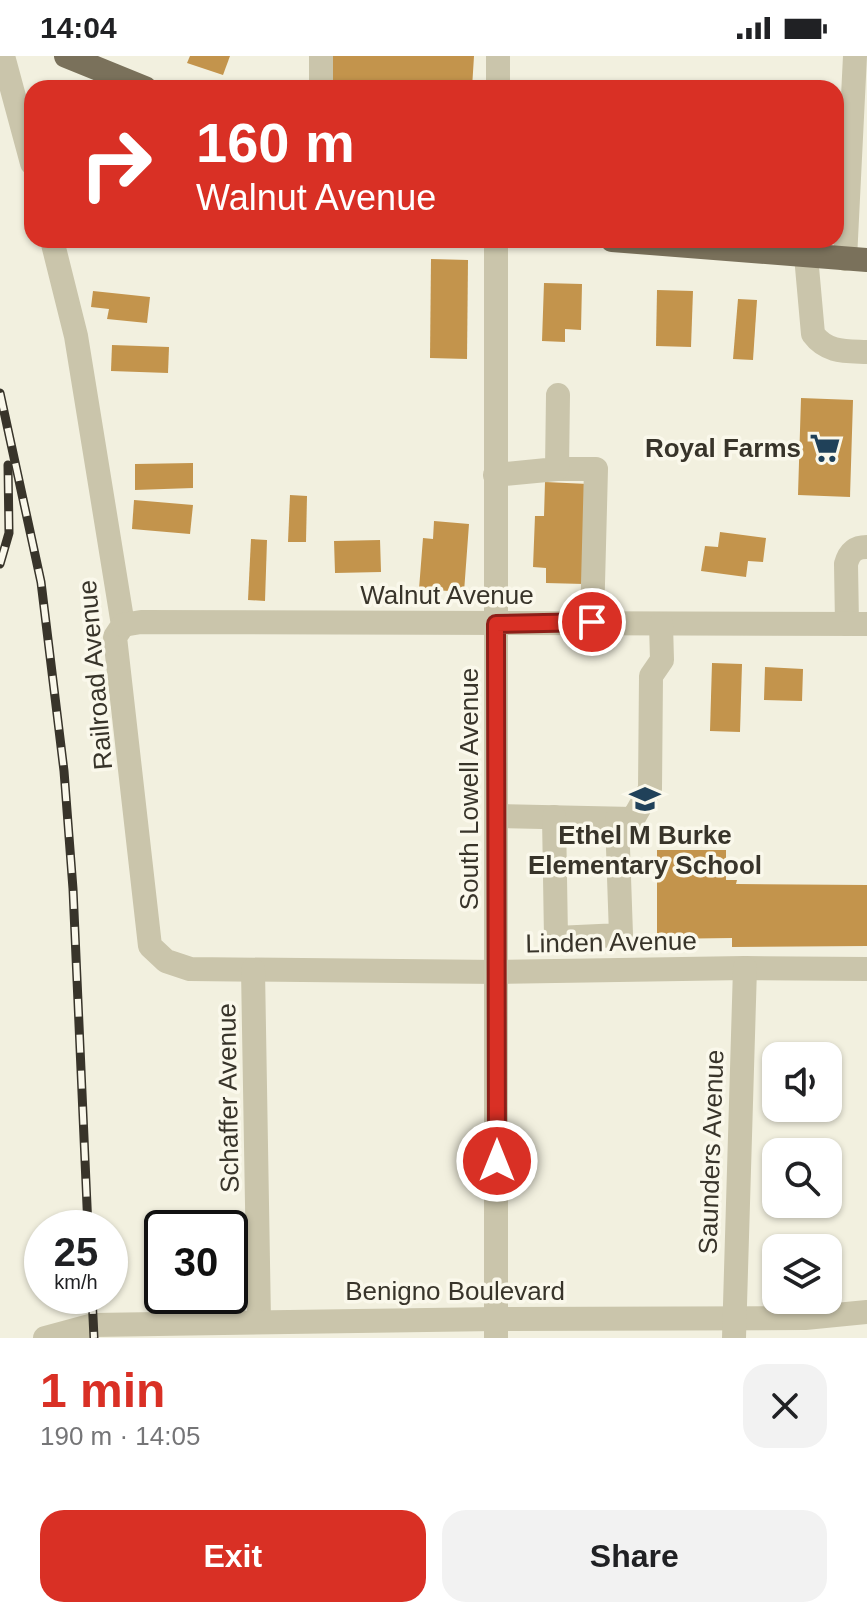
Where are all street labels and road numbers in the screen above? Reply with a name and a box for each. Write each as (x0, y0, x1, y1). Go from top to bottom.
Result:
street label: Railroad Avenue (72, 579, 118, 771)
street label: Walnut Avenue (360, 580, 534, 610)
street label: South Lowell Avenue (454, 668, 484, 910)
street label: Linden Avenue (525, 926, 697, 958)
street label: Schaffer Avenue (211, 1003, 245, 1193)
street label: Saunders Avenue (692, 1049, 730, 1255)
street label: Benigno Boulevard (345, 1276, 565, 1306)

